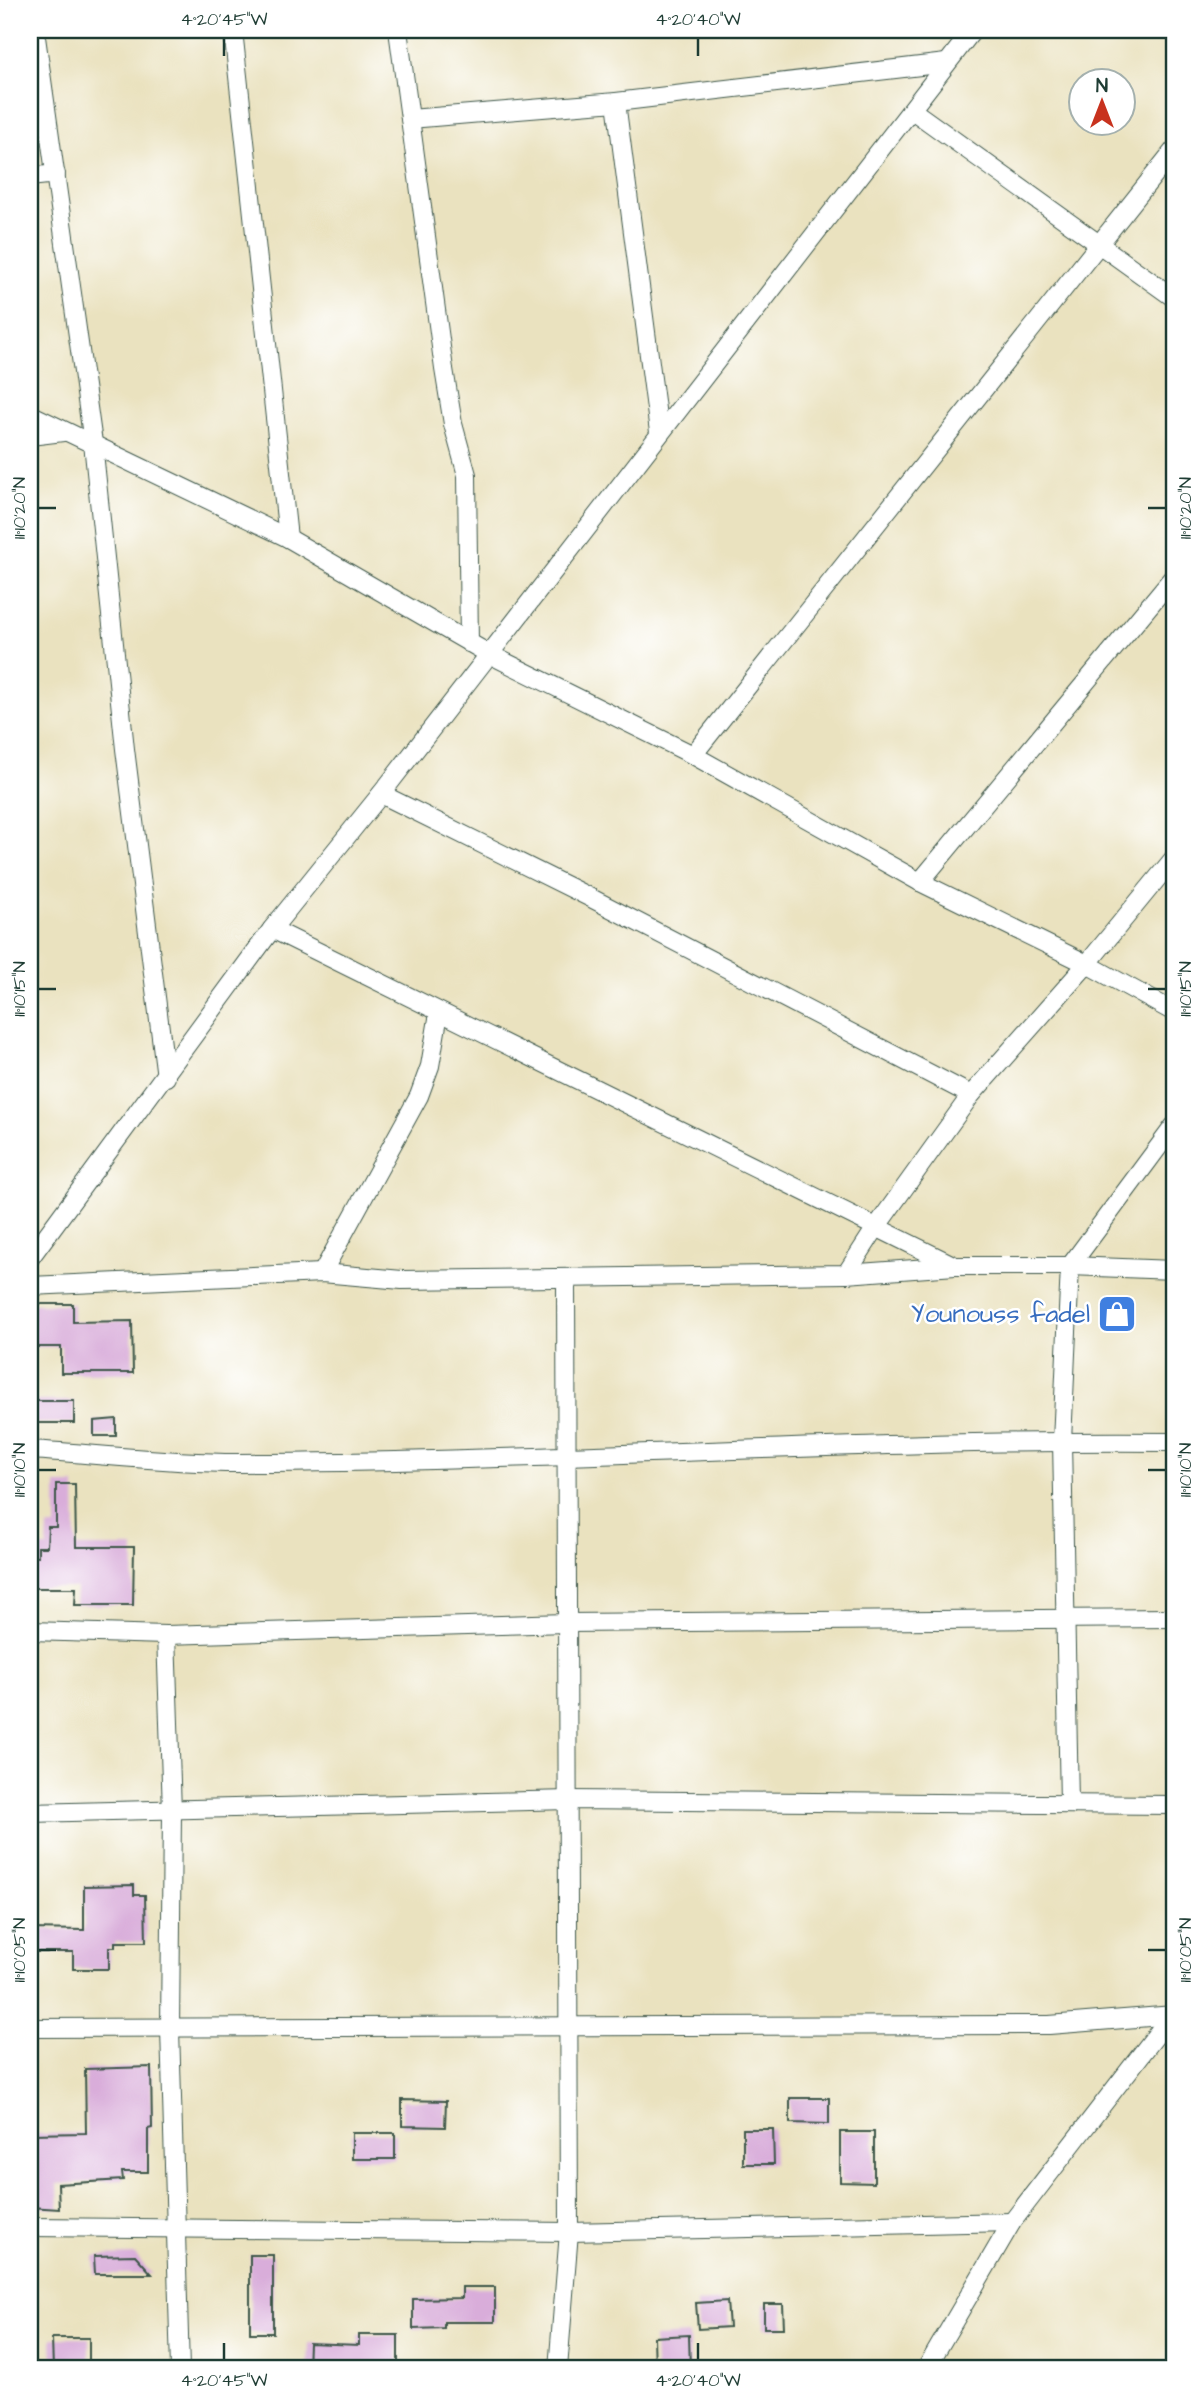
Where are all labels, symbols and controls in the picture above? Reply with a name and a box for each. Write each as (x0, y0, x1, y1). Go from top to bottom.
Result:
text: 4°20'45"W (181, 7, 268, 32)
text: 4°20'40"W (655, 7, 741, 32)
north arrow (1068, 66, 1138, 136)
text: N (1096, 73, 1108, 100)
text: 11°10'20"N (7, 477, 32, 539)
text: 11°10'20"N (1173, 477, 1198, 539)
text: 11°10'15"N (7, 961, 32, 1017)
text: 11°10'15"N (1173, 961, 1198, 1017)
shop icon: Younouss fadel (1096, 1293, 1138, 1335)
place label: Younouss fadel (911, 1296, 1090, 1332)
text: 11°10'10"N (7, 1443, 32, 1497)
text: 11°10'10"N (1173, 1443, 1198, 1497)
text: 11°10'05"N (7, 1918, 32, 1982)
text: 11°10'05"N (1173, 1918, 1198, 1982)
text: 4°20'45"W (181, 2368, 268, 2393)
text: 4°20'40"W (655, 2368, 741, 2393)

